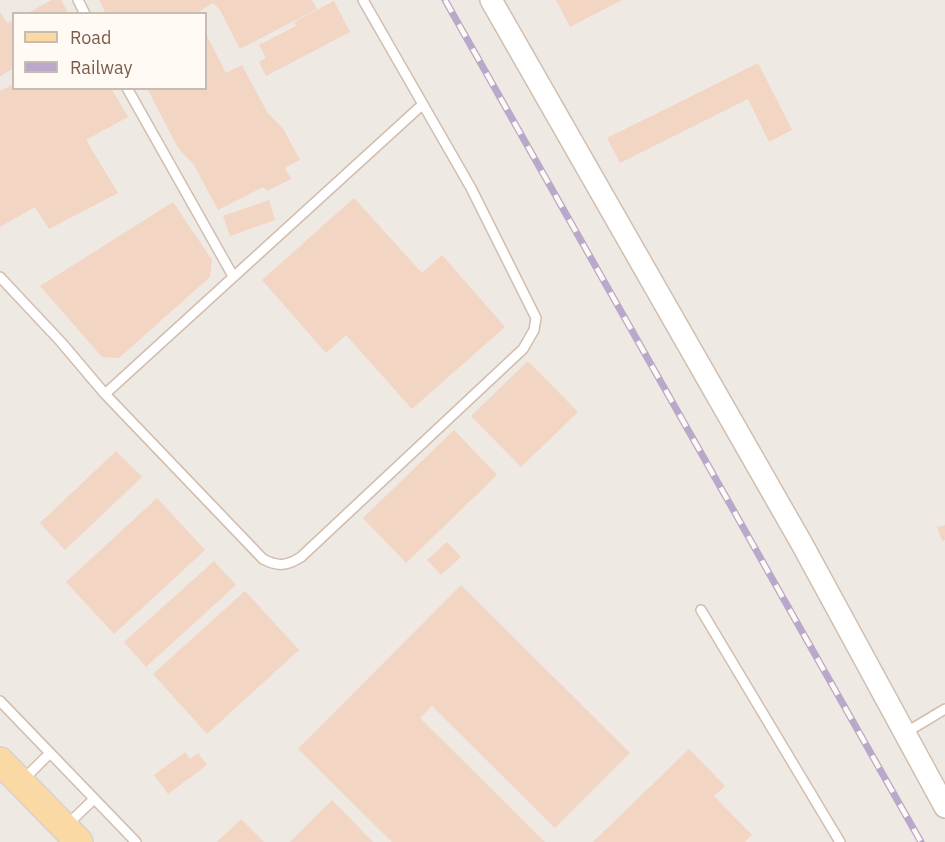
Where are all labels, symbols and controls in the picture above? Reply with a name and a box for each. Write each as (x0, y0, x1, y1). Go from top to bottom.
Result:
legend (12, 12, 207, 90)
text: Road (70, 26, 111, 49)
text: Railway (70, 56, 132, 79)

